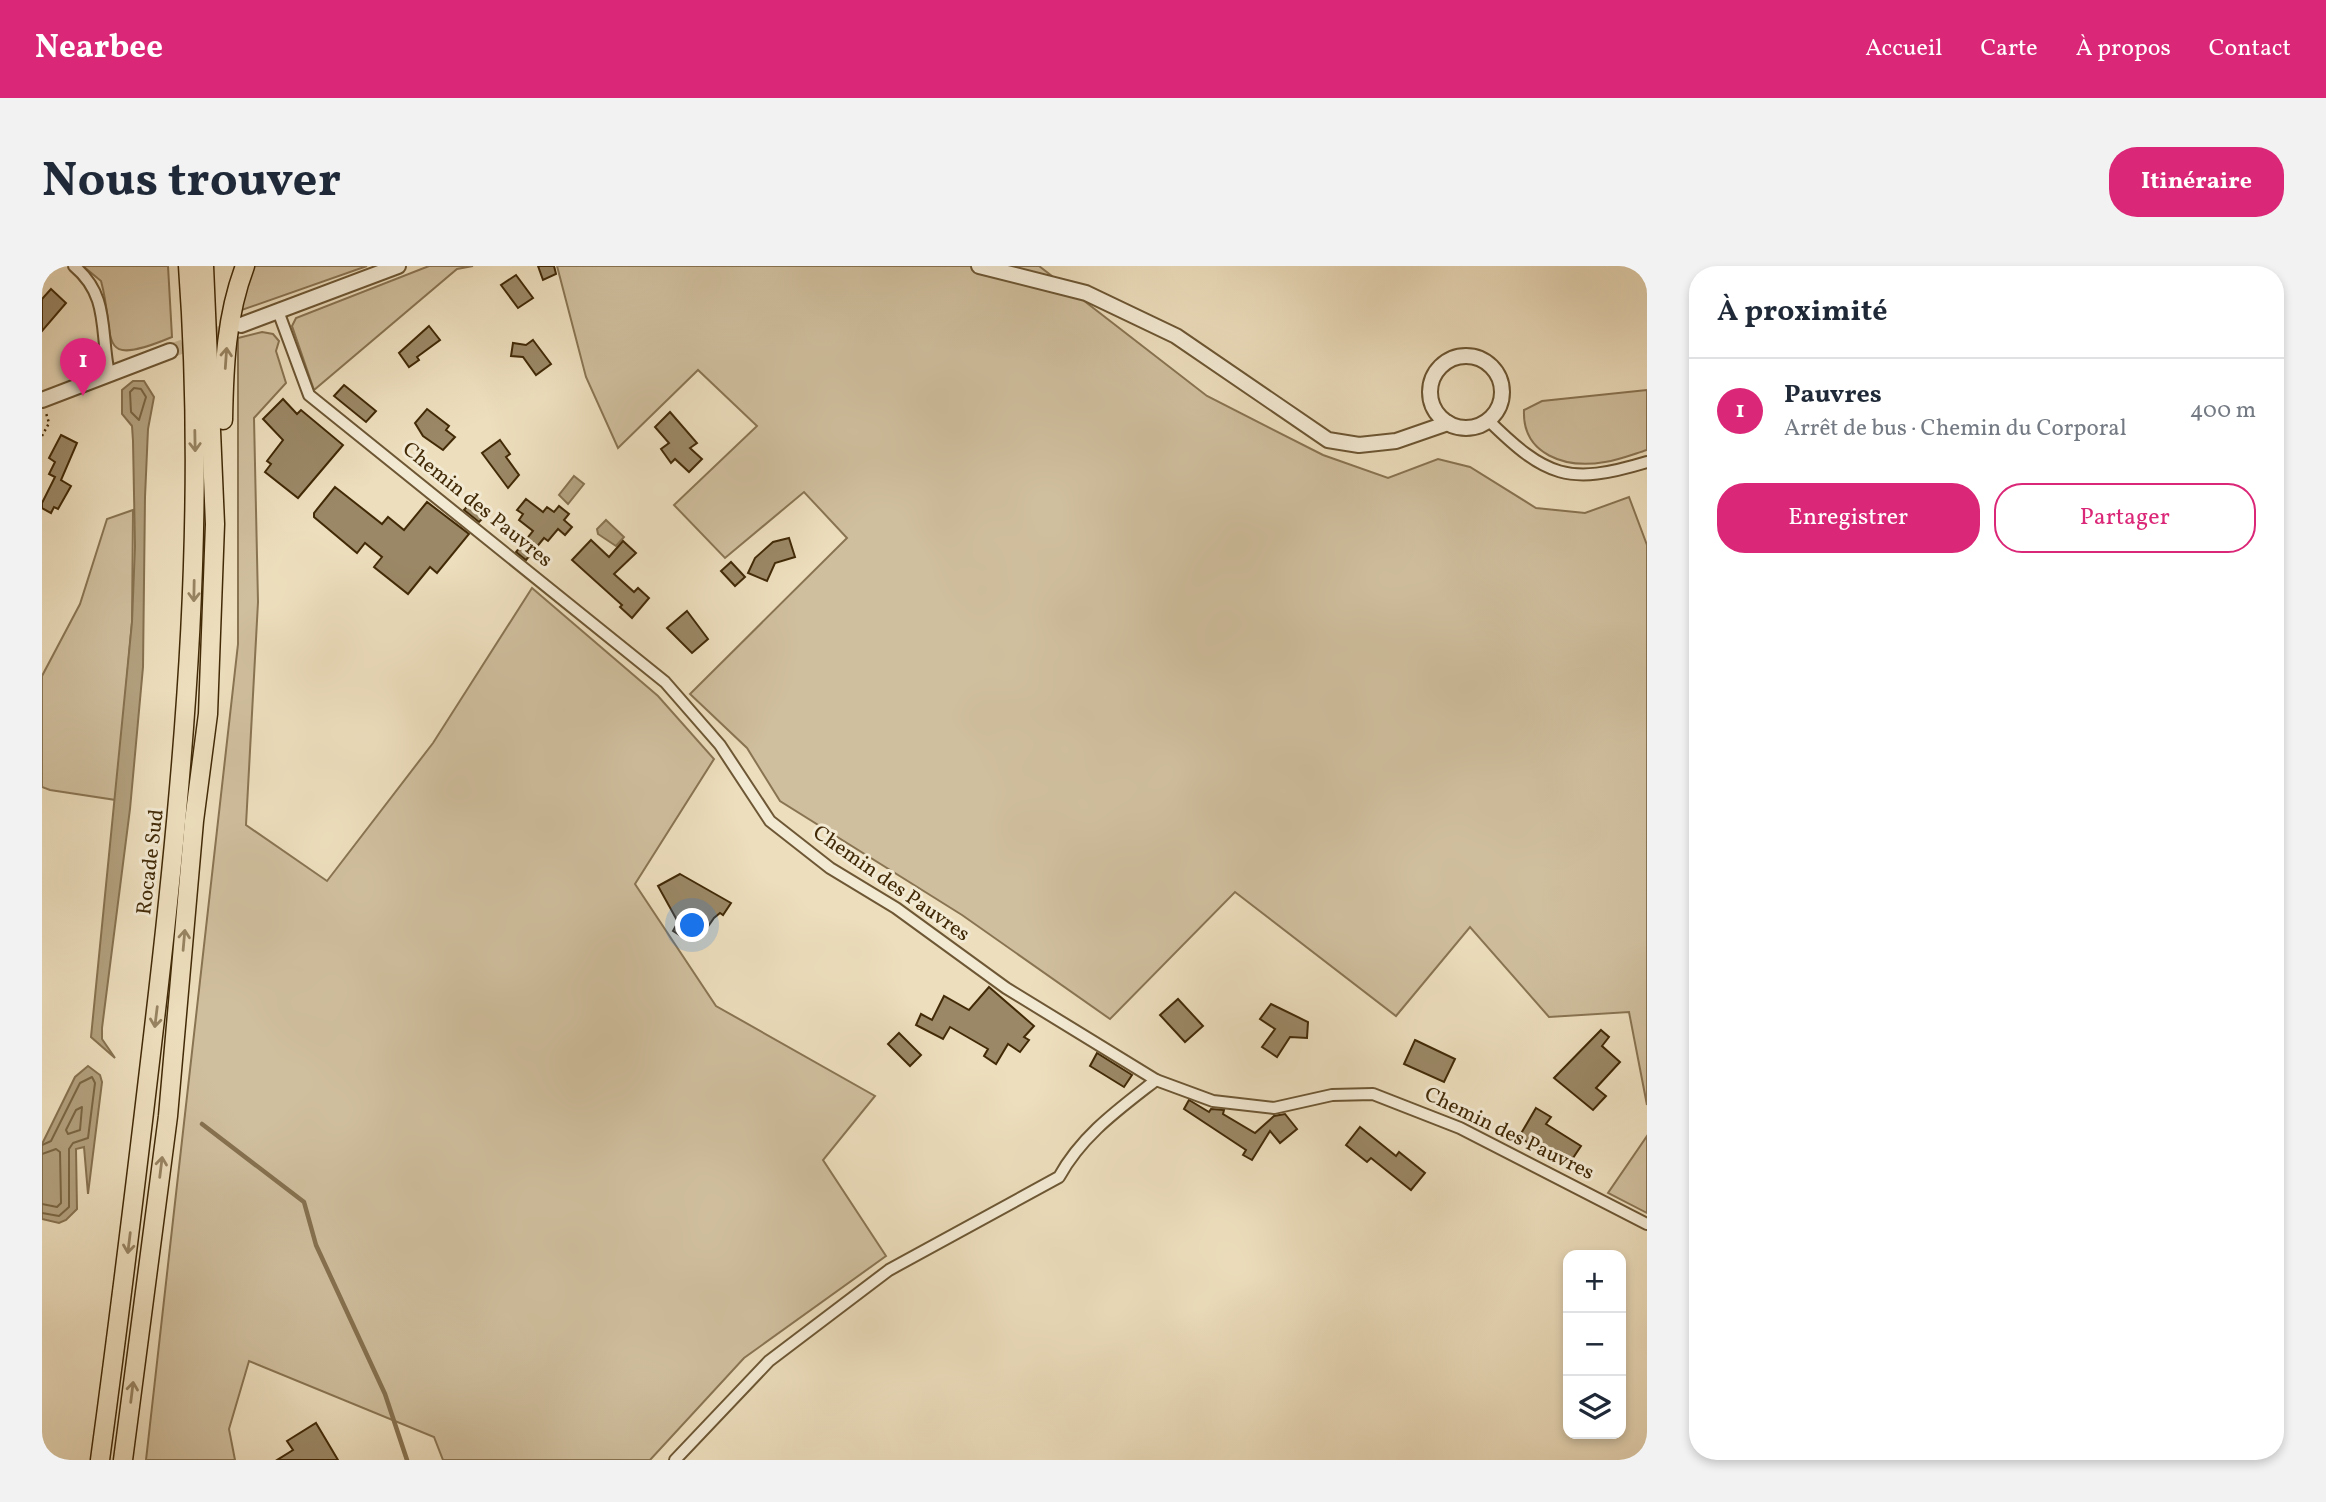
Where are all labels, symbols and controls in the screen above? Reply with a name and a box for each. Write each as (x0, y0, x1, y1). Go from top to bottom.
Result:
text: Nearbee (35, 26, 163, 72)
text: Accueil (1865, 32, 1942, 66)
text: Carte (1980, 32, 2038, 66)
text: À propos (2076, 32, 2171, 66)
text: Contact (2209, 32, 2291, 66)
button: Itinéraire (2109, 147, 2284, 217)
text: Nous trouver (42, 148, 341, 217)
text: À proximité (1717, 291, 1888, 333)
pin: 1 (60, 338, 106, 396)
one-way arrow (219, 347, 232, 370)
text: Pauvres (1784, 377, 1882, 413)
text: 1 (1735, 395, 1745, 427)
text: 400 m (2190, 395, 2256, 427)
text: Arrêt de bus · Chemin du Corporal (1784, 413, 2127, 445)
one-way arrow (188, 429, 202, 452)
street label: Chemin des Pauvres (396, 435, 558, 575)
button: Enregistrer (1717, 483, 1980, 553)
button: Partager (1994, 483, 2256, 553)
one-way arrow (187, 580, 201, 603)
street label: Rocade Sud (130, 808, 172, 916)
street label: Chemin des Pauvres (807, 819, 975, 949)
your location (675, 908, 709, 942)
one-way arrow (177, 930, 190, 952)
one-way arrow (149, 1005, 162, 1028)
street label: Chemin des Pauvres (1419, 1080, 1599, 1188)
one-way arrow (155, 1156, 168, 1179)
one-way arrow (122, 1231, 135, 1254)
map controls (1563, 1250, 1626, 1439)
button: + (1563, 1250, 1626, 1313)
button: − (1563, 1313, 1626, 1376)
button: layers (1563, 1376, 1626, 1439)
one-way arrow (125, 1381, 138, 1404)

